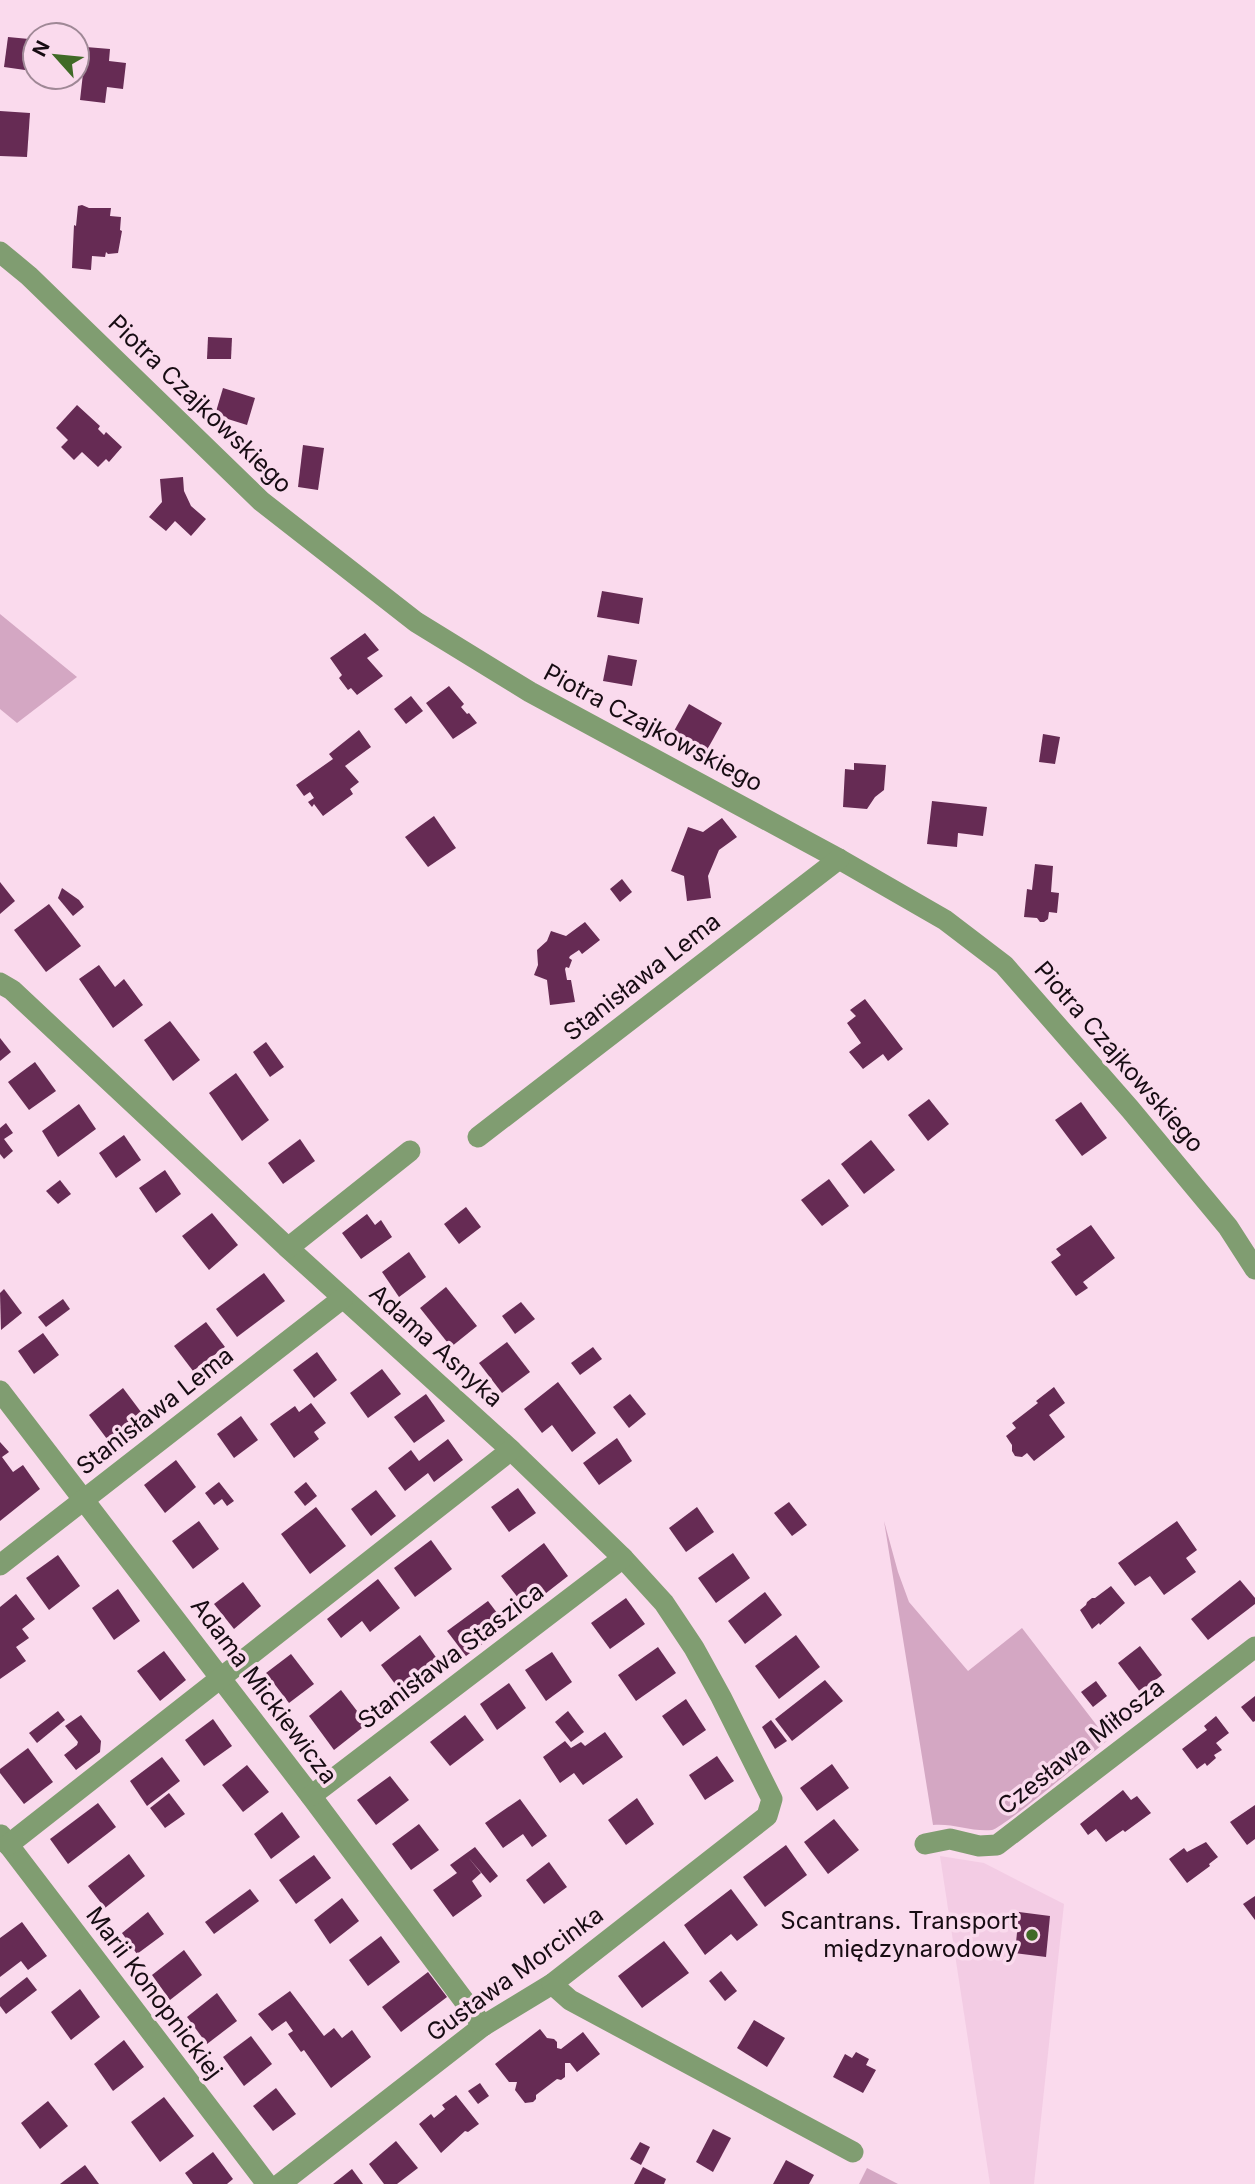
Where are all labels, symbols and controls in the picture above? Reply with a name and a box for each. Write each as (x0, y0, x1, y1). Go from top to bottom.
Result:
north arrow (21, 21, 91, 91)
text: N (28, 37, 55, 60)
street label: Piotra Czajkowskiego (103, 309, 298, 499)
street label: Piotra Czajkowskiego (539, 658, 768, 798)
street label: Stanisława Lema (558, 906, 726, 1047)
street label: Piotra Czajkowskiego (1028, 955, 1210, 1158)
street label: Adama Asnyka (364, 1278, 509, 1413)
street label: Stanisława Lema (71, 1340, 239, 1481)
street label: Stanisława Staszica (352, 1576, 549, 1735)
street label: Adama Mickiewicza (185, 1592, 344, 1789)
street label: Czesława Miłosza (992, 1673, 1170, 1821)
street label: Gustawa Morcinka (421, 1900, 609, 2047)
street label: Marii Konopnickiej (80, 1901, 229, 2085)
place label: Scantrans. Transport międzynarodowy (780, 1906, 1018, 1963)
marker: Scantrans. Transport międzynarodowy (1024, 1927, 1040, 1943)

